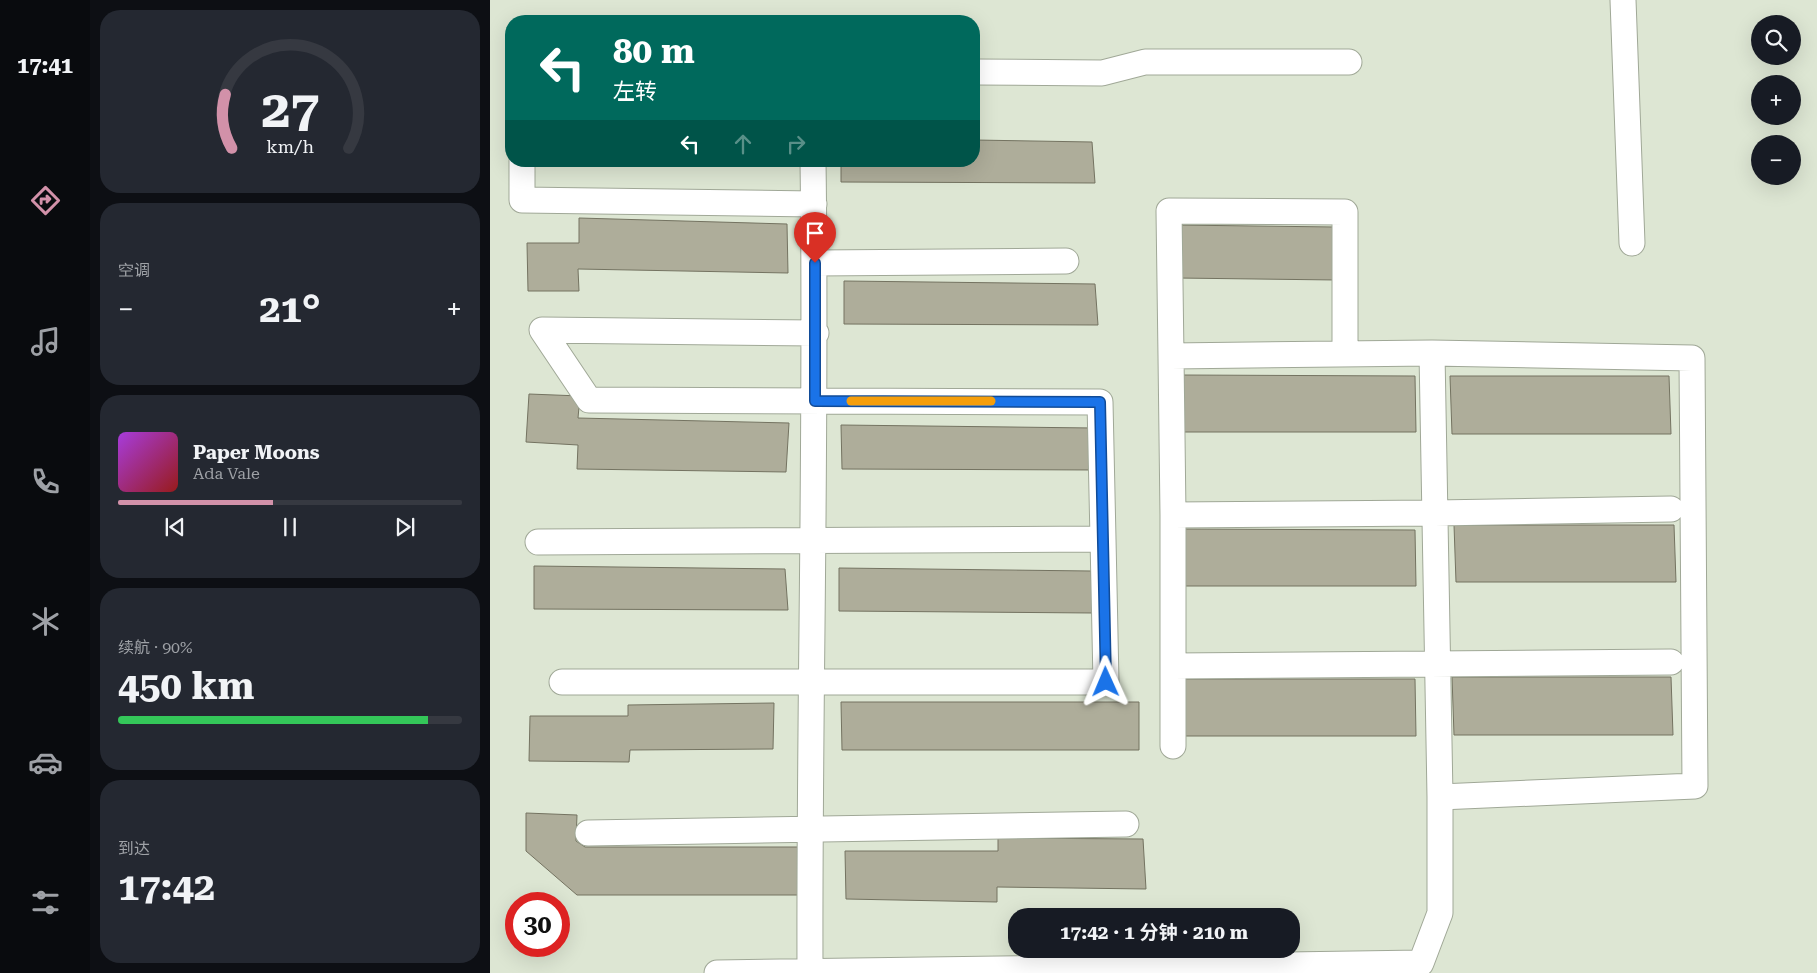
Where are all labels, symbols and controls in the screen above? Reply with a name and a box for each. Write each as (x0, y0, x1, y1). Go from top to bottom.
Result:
map controls (1751, 15, 1801, 185)
button: search (1751, 15, 1801, 65)
text: 80 m (613, 31, 695, 72)
icon: left (530, 35, 595, 100)
text: 17:41 (17, 53, 73, 78)
button: + (1751, 75, 1801, 125)
text: 27 (261, 79, 319, 140)
text: 左转 (613, 79, 657, 104)
icon: left (676, 130, 704, 158)
icon: ahead (729, 130, 757, 158)
icon: right (782, 130, 810, 158)
button: − (1751, 135, 1801, 185)
text: km/h (266, 136, 314, 157)
icon: directions (28, 183, 63, 218)
pin (794, 212, 836, 263)
icon: arrive (801, 219, 829, 247)
text: 空调 (118, 261, 150, 280)
text: 21° (259, 287, 321, 331)
text: − (118, 293, 134, 326)
text: + (446, 293, 462, 326)
icon: music (28, 324, 63, 359)
text: Paper Moons (193, 441, 320, 464)
icon: phone (28, 464, 63, 499)
text: Ada Vale (193, 464, 260, 483)
icon: previous (161, 513, 189, 541)
icon: pause (276, 513, 304, 541)
icon: next (391, 513, 419, 541)
icon: climate (28, 604, 63, 639)
text: 续航 · 90% (118, 638, 193, 657)
position arrow (1079, 655, 1131, 707)
text: 450 km (118, 664, 254, 708)
icon: car (28, 745, 63, 780)
text: 到达 (118, 839, 150, 858)
text: 17:42 (118, 865, 215, 909)
icon: filters (28, 885, 63, 920)
speed limit sign: 30 (505, 892, 570, 957)
text: 17:42 · 1 分钟 · 210 m (1060, 921, 1248, 944)

